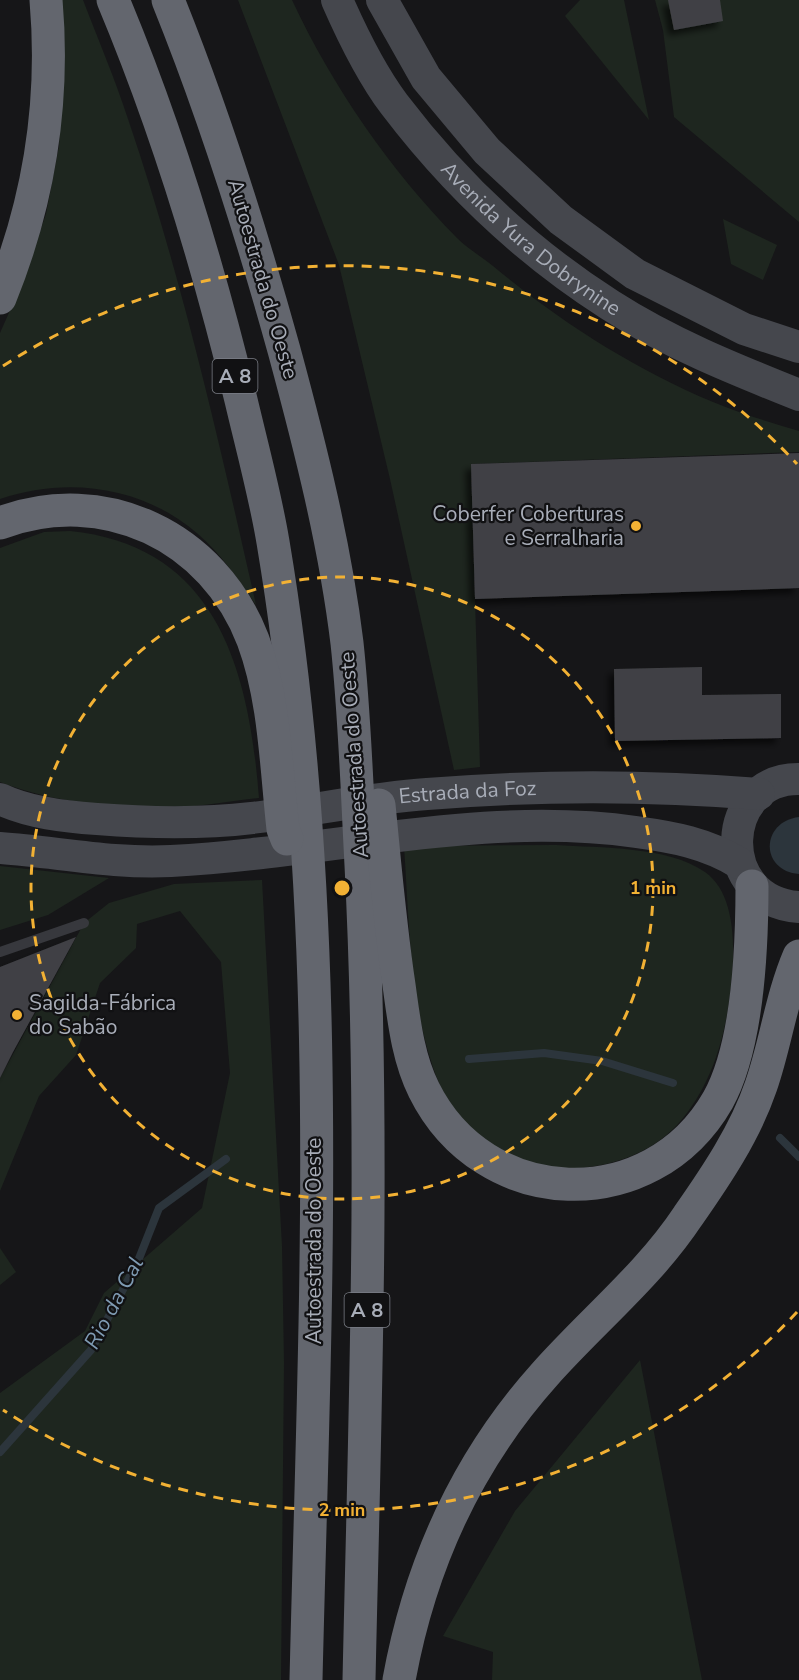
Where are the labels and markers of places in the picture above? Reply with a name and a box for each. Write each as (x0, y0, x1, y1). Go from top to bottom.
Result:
place label: Coberfer Coberturas e Serralharia (432, 500, 624, 552)
marker: Coberfer Coberturas e Serralharia (629, 519, 643, 533)
centre of rings (332, 878, 352, 898)
place label: Sagilda-Fábrica do Sabão (29, 989, 176, 1041)
marker: Sagilda-Fábrica do Sabão (10, 1008, 24, 1022)

